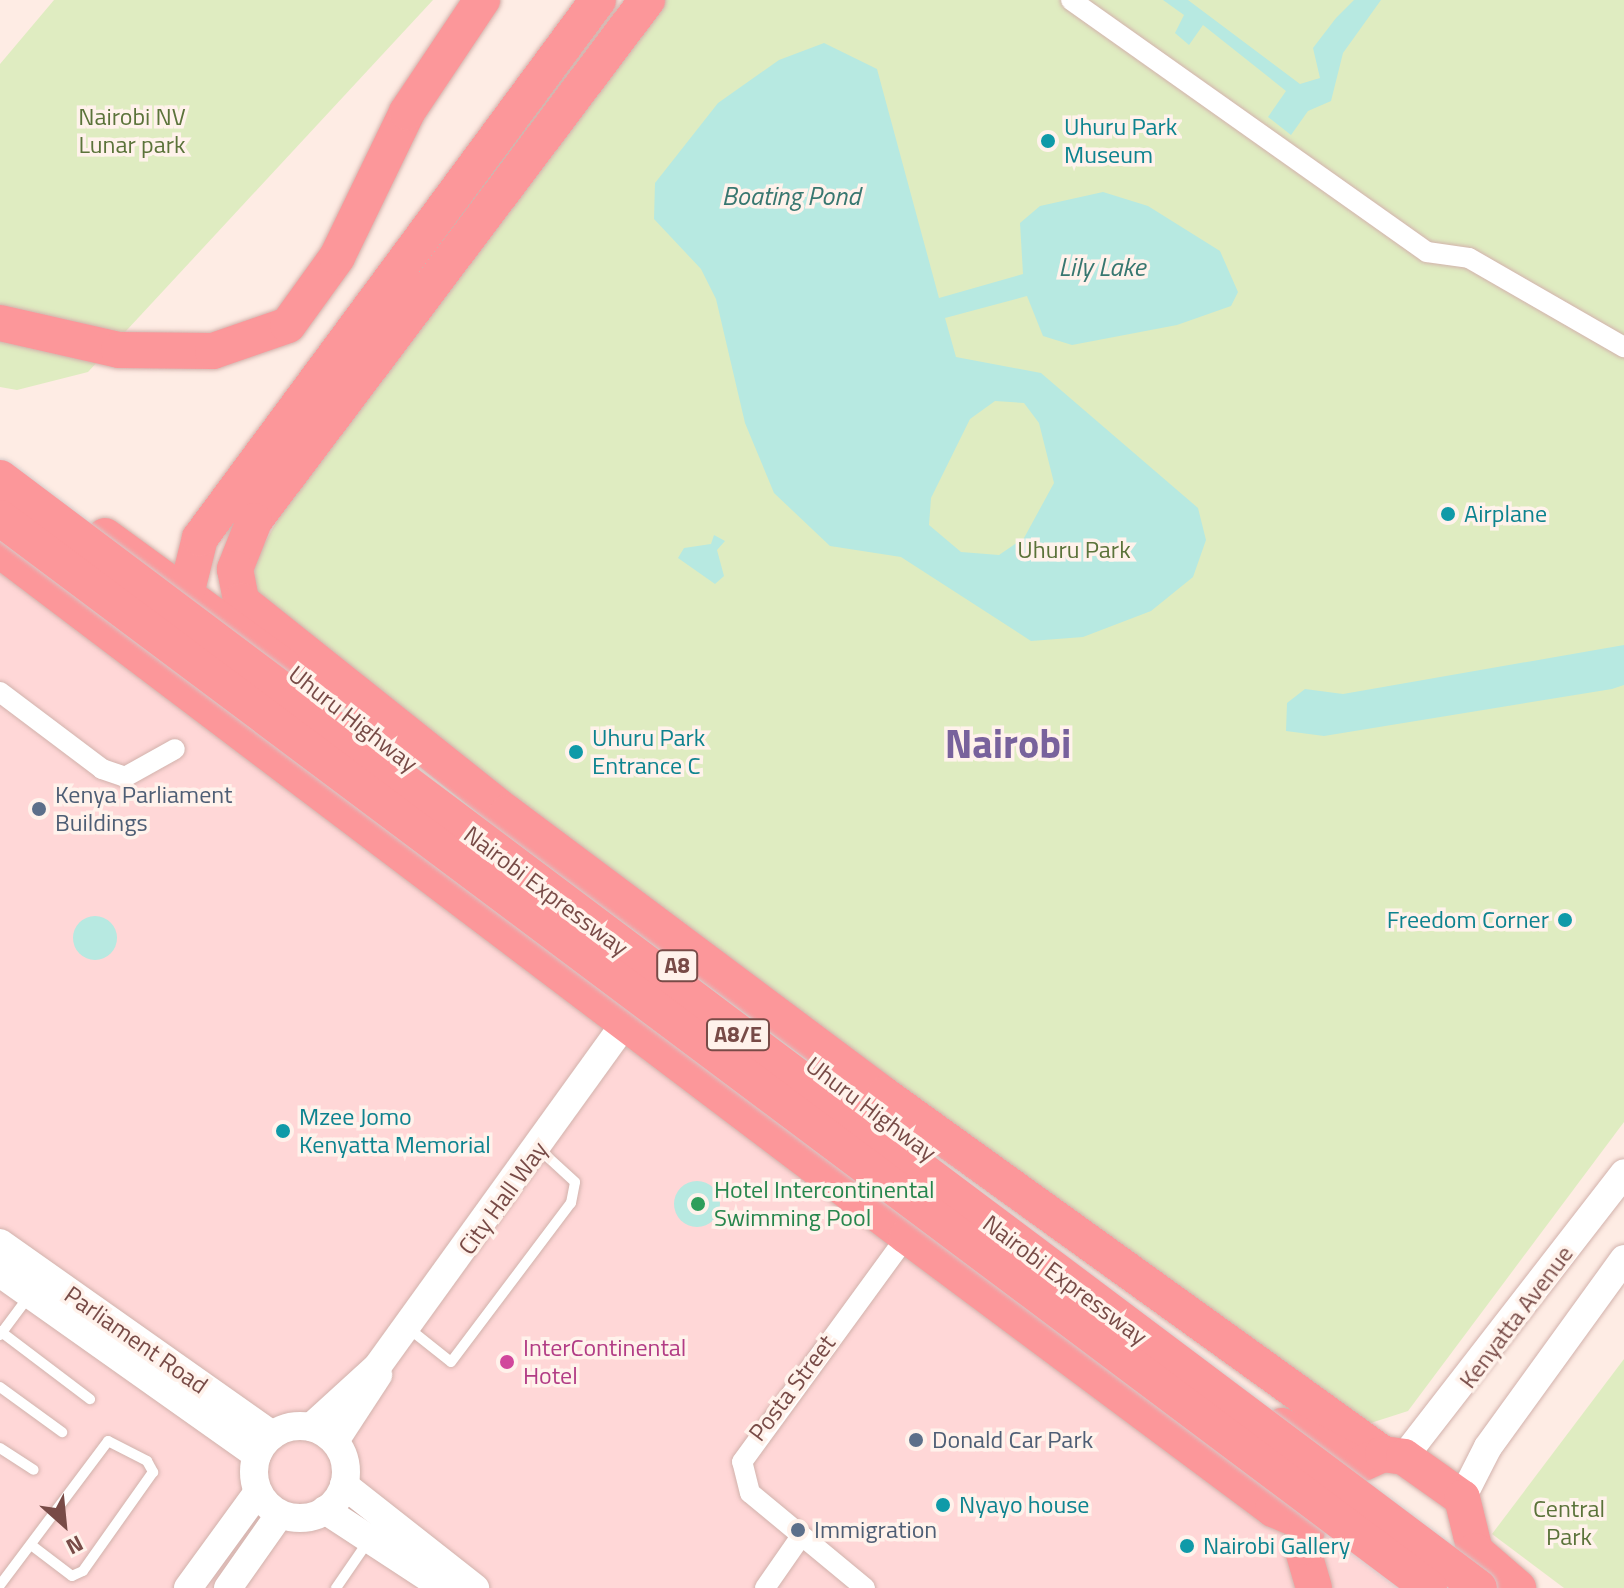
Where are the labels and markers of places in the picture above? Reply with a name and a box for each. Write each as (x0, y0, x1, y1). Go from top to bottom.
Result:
place label: Uhuru Park Museum (1064, 113, 1177, 169)
marker: Uhuru Park Museum (1039, 132, 1057, 150)
place label: Airplane (1464, 500, 1547, 528)
marker: Airplane (1439, 505, 1457, 523)
place label: Uhuru Park Entrance C (592, 724, 705, 780)
marker: Uhuru Park Entrance C (567, 743, 585, 761)
place label: Kenya Parliament Buildings (55, 781, 233, 837)
marker: Kenya Parliament Buildings (30, 800, 48, 818)
place label: Freedom Corner (1387, 906, 1549, 934)
marker: Freedom Corner (1556, 911, 1574, 929)
place label: Mzee Jomo Kenyatta Memorial (299, 1103, 491, 1159)
marker: Mzee Jomo Kenyatta Memorial (274, 1122, 292, 1140)
place label: Hotel Intercontinental Swimming Pool (714, 1176, 935, 1232)
marker: Hotel Intercontinental Swimming Pool (689, 1195, 707, 1213)
place label: InterContinental Hotel (523, 1334, 686, 1390)
marker: InterContinental Hotel (498, 1353, 516, 1371)
place label: Donald Car Park (932, 1426, 1093, 1454)
marker: Donald Car Park (907, 1431, 925, 1449)
place label: Nyayo house (959, 1491, 1089, 1519)
marker: Nyayo house (934, 1496, 952, 1514)
place label: Immigration (814, 1516, 937, 1544)
marker: Immigration (789, 1521, 807, 1539)
place label: Nairobi Gallery (1203, 1532, 1350, 1560)
marker: Nairobi Gallery (1178, 1537, 1196, 1555)

